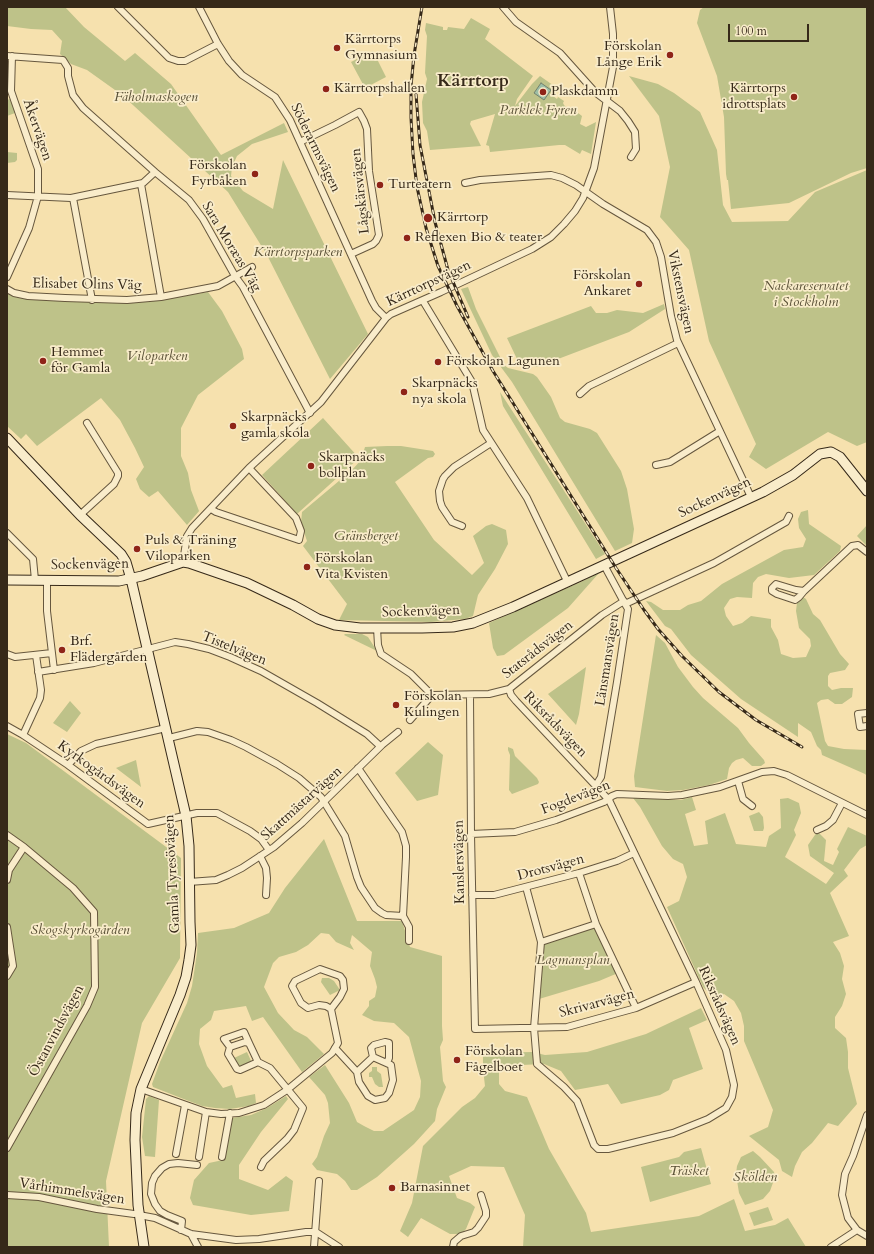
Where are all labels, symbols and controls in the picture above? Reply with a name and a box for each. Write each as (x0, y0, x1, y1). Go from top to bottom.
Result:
scale bar (730, 16, 811, 42)
text: 100 m (735, 23, 767, 39)
place label: Kärrtorps Gymnasium (345, 32, 417, 64)
place label: Förskolan Långe Erik (596, 39, 662, 72)
marker: Kärrtorps Gymnasium (332, 43, 342, 53)
marker: Förskolan Långe Erik (665, 50, 675, 60)
district label: Kärrtorp (437, 71, 509, 93)
place label: Kärrtorpshallen (334, 81, 425, 97)
place label: Kärrtorps idrottsplats (722, 81, 786, 114)
marker: Kärrtorpshallen (321, 84, 331, 94)
place label: Plaskdamm (551, 84, 618, 100)
marker: Plaskdamm (538, 87, 548, 97)
park label: Fäholmaskogen (114, 90, 198, 106)
marker: Kärrtorps idrottsplats (789, 92, 799, 102)
street label: Åkervägen (19, 97, 55, 163)
street label: Söderarmsvägen (286, 101, 344, 195)
park label: Parklek Fyren (499, 103, 577, 119)
street label: Lågskärsvägen (348, 147, 374, 235)
place label: Förskolan Fyrbåken (189, 158, 247, 190)
marker: Förskolan Fyrbåken (250, 169, 260, 179)
place label: Turteatern (388, 177, 452, 193)
marker: Turteatern (375, 180, 385, 190)
street label: Sara Moræas Väg (198, 199, 264, 295)
place label: Kärrtorp (437, 210, 488, 226)
marker: Kärrtorp (422, 212, 434, 224)
place label: Reflexen Bio & teater (415, 230, 542, 246)
marker: Reflexen Bio & teater (402, 233, 412, 243)
park label: Kärrtorpsparken (254, 245, 342, 261)
street label: Vikstensvägen (663, 249, 697, 335)
street label: Kärrtorpsvägen (384, 257, 474, 311)
place label: Förskolan Ankaret (573, 268, 631, 300)
street label: Elisabet Olins Väg (32, 276, 142, 294)
marker: Förskolan Ankaret (634, 279, 644, 289)
park label: Nackareservatet i Stockholm (764, 279, 848, 312)
place label: Hemmet för Gamla (51, 345, 110, 378)
park label: Viloparken (126, 349, 188, 365)
place label: Förskolan Lagunen (446, 354, 560, 370)
marker: Hemmet för Gamla (38, 356, 48, 366)
marker: Förskolan Lagunen (433, 357, 443, 367)
place label: Skarpnäcks nya skola (412, 376, 478, 408)
marker: Skarpnäcks nya skola (399, 387, 409, 397)
place label: Skarpnäcks gamla skola (241, 410, 309, 442)
marker: Skarpnäcks gamla skola (228, 421, 238, 431)
place label: Skarpnäcks bollplan (319, 450, 385, 482)
marker: Skarpnäcks bollplan (306, 461, 316, 471)
street label: Sockenvägen (676, 474, 754, 522)
park label: Gränsberget (334, 529, 398, 545)
place label: Puls & Träning Viloparken (145, 533, 236, 566)
marker: Puls & Träning Viloparken (132, 544, 142, 554)
place label: Förskolan Vita Kvisten (315, 551, 388, 584)
street label: Sockenvägen (51, 556, 129, 574)
marker: Förskolan Vita Kvisten (302, 562, 312, 572)
street label: Sockenvägen (382, 602, 460, 622)
street label: Länsmansvägen (592, 613, 624, 707)
street label: Statsrådsvägen (499, 617, 577, 683)
street label: Tistelvägen (199, 628, 269, 670)
place label: Brf. Flädergården (70, 634, 147, 666)
marker: Brf. Flädergården (57, 645, 67, 655)
place label: Förskolan Kulingen (404, 689, 462, 722)
street label: Riksrådsvägen (520, 689, 590, 761)
marker: Förskolan Kulingen (391, 700, 401, 710)
street label: Kyrkogårdsvägen (54, 737, 148, 813)
street label: Skattmästarvägen (258, 763, 346, 845)
street label: Fogdevägen (539, 777, 613, 819)
street label: Gamla Tyresövägen (161, 814, 185, 934)
street label: Kanslersvägen (451, 820, 469, 904)
street label: Drotsvägen (516, 851, 586, 885)
park label: Skogskyrkogården (30, 923, 130, 939)
park label: Lagmansplan (536, 953, 610, 969)
street label: Riksrådsvägen (694, 964, 744, 1048)
street label: Östanvindsvägen (26, 982, 88, 1080)
street label: Skrivarvägen (558, 986, 636, 1022)
place label: Förskolan Fågelboet (465, 1044, 523, 1076)
marker: Förskolan Fågelboet (452, 1055, 462, 1065)
park label: Träsket (669, 1164, 709, 1180)
park label: Skölden (733, 1170, 777, 1186)
street label: Vårhimmelsvägen (18, 1175, 126, 1209)
place label: Barnasinnet (400, 1180, 470, 1196)
marker: Barnasinnet (387, 1183, 397, 1193)

